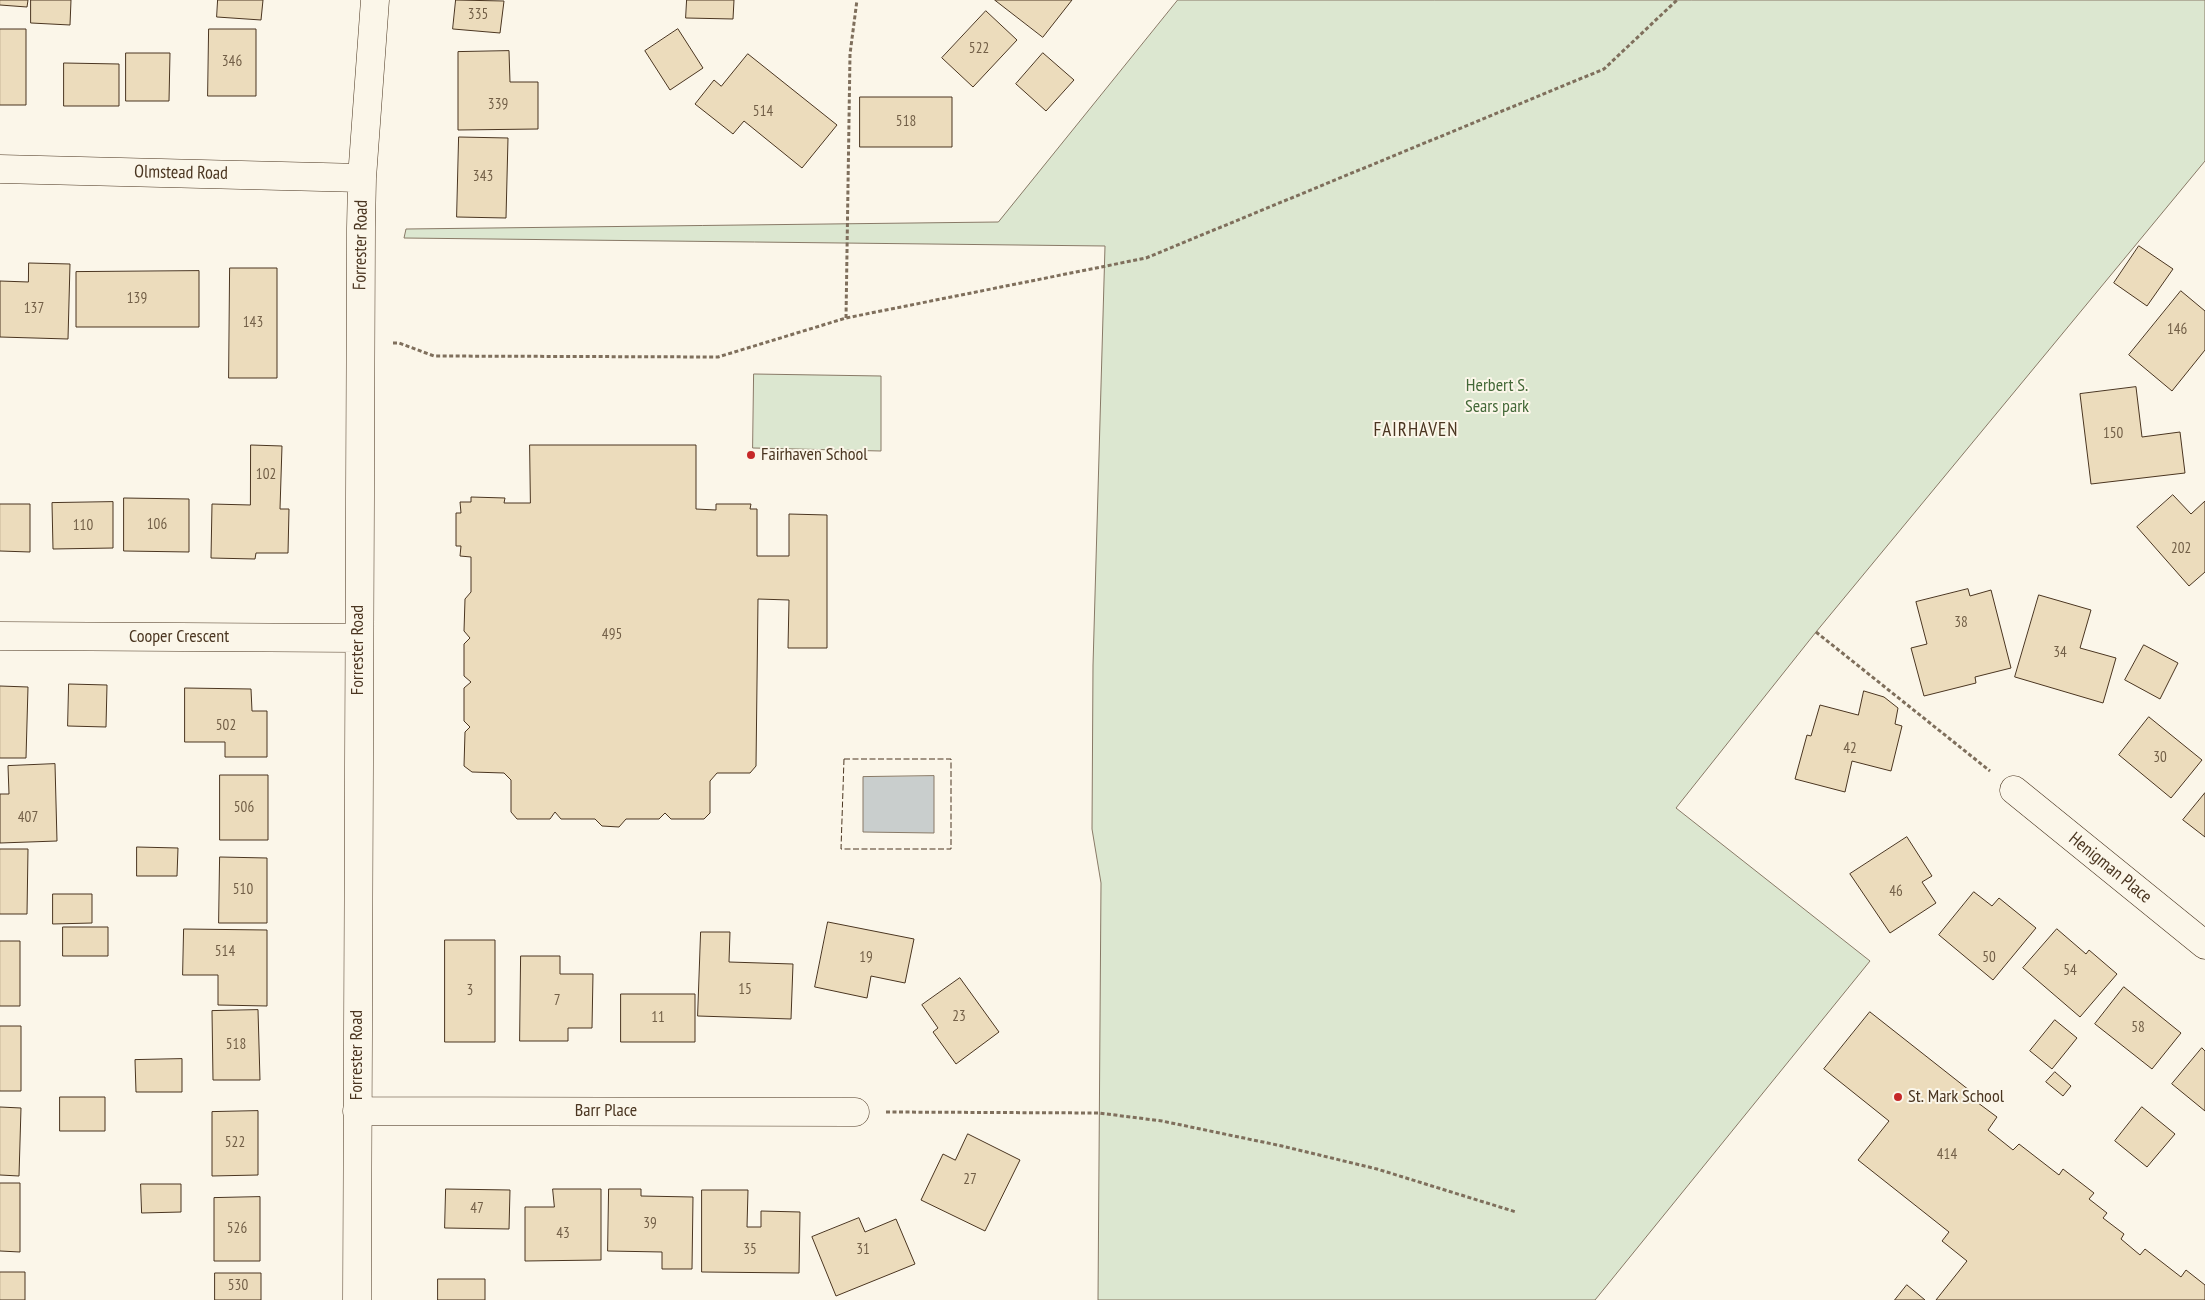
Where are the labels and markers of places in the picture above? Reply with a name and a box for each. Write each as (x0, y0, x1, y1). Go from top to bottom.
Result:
place label: Fairhaven School (761, 444, 868, 466)
marker: Fairhaven School (745, 449, 757, 461)
place label: St. Mark School (1908, 1086, 2004, 1108)
marker: St. Mark School (1892, 1091, 1904, 1103)

